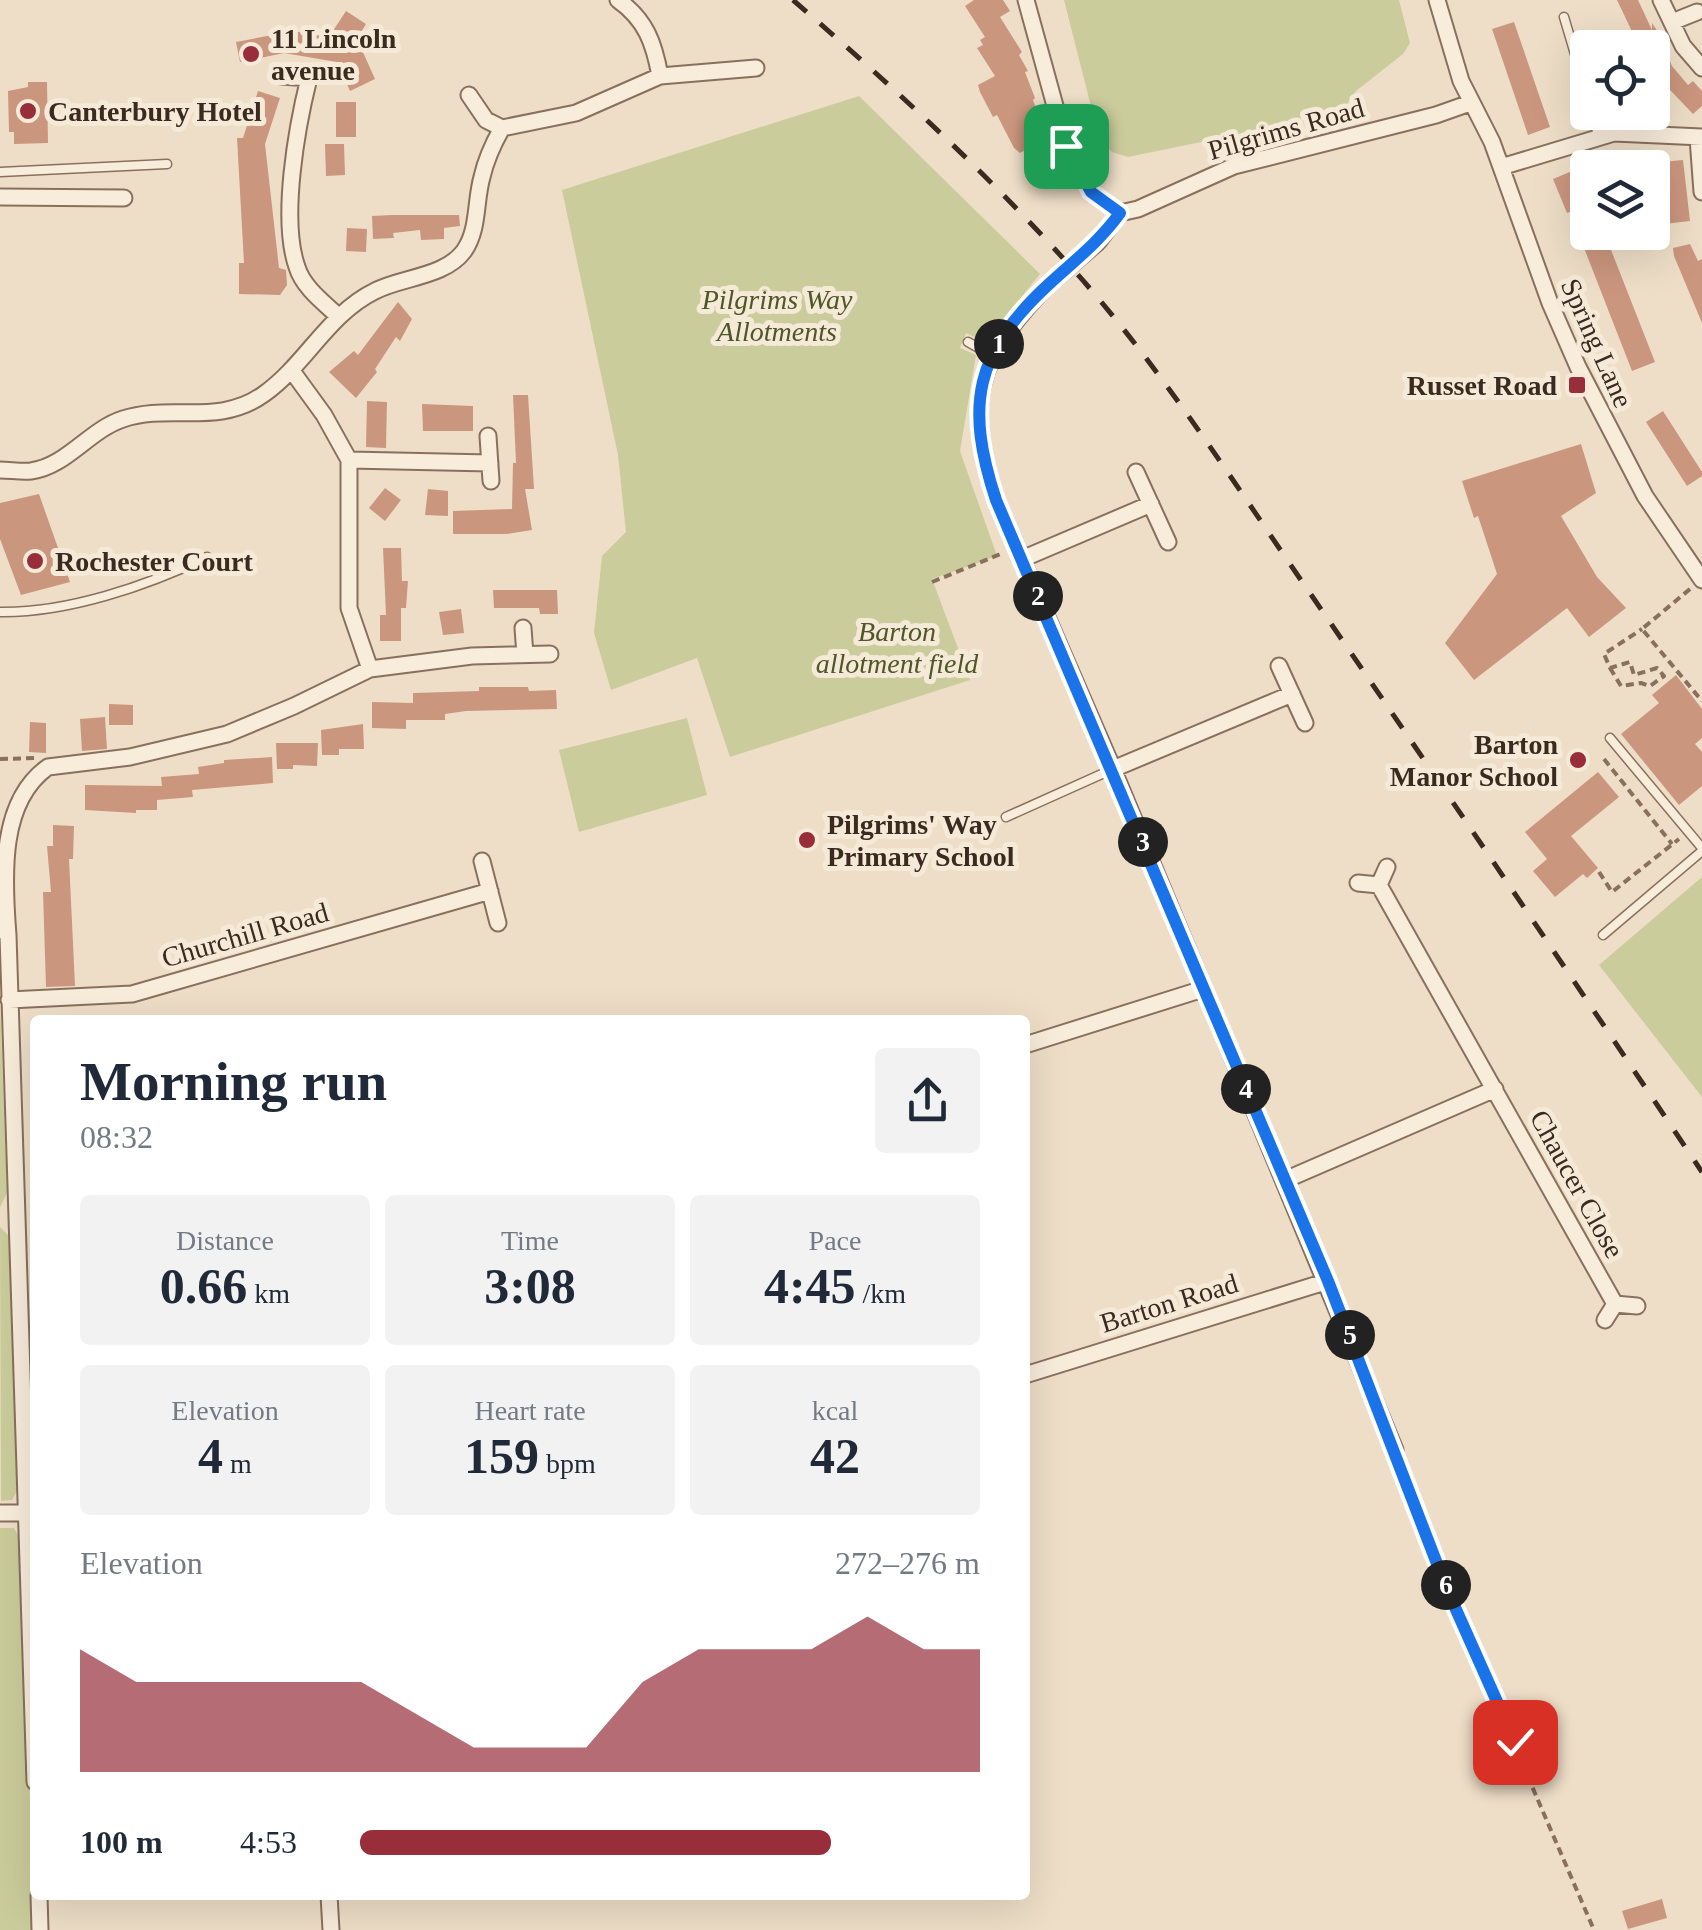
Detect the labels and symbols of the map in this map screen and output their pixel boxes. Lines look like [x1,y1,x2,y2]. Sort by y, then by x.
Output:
place label: 11 Lincoln avenue [271,23,397,86]
marker: 11 Lincoln avenue [240,43,262,65]
street label: Pilgrims Road [1204,92,1368,166]
place label: Canterbury Hotel [48,96,262,127]
marker: Canterbury Hotel [17,100,39,122]
pin [1024,104,1109,189]
street label: Spring Lane [1555,274,1639,412]
park label: Pilgrims Way Allotments [701,284,853,347]
pin: 1 [974,319,1024,369]
place label: Russet Road [1407,370,1557,401]
marker: Russet Road [1566,374,1588,396]
place label: Rochester Court [55,546,253,577]
marker: Rochester Court [24,550,46,572]
pin: 2 [1013,571,1063,621]
park label: Barton allotment field [816,616,979,679]
place label: Barton Manor School [1390,729,1558,792]
marker: Barton Manor School [1567,749,1589,771]
place label: Pilgrims' Way Primary School [827,809,1015,872]
pin: 3 [1118,817,1168,867]
marker: Pilgrims' Way Primary School [796,829,818,851]
street label: Churchill Road [158,896,332,974]
pin: 4 [1221,1064,1271,1114]
street label: Chaucer Close [1524,1105,1630,1263]
street label: Barton Road [1096,1267,1242,1339]
pin: 5 [1325,1310,1375,1360]
pin: 6 [1421,1560,1471,1610]
pin [1473,1700,1558,1785]

